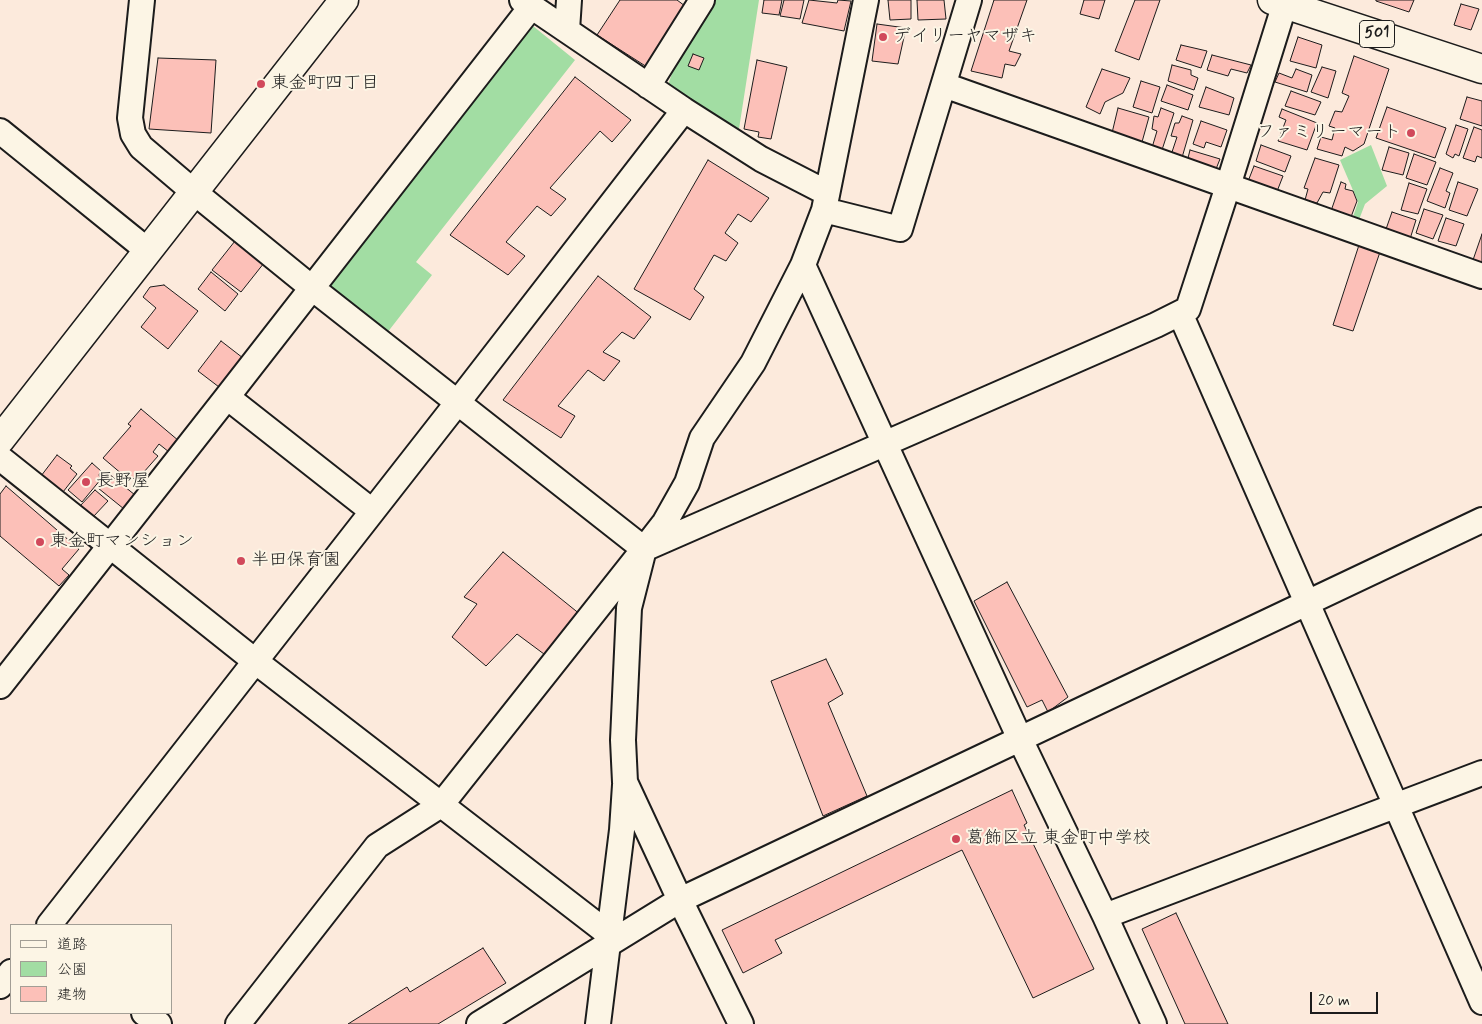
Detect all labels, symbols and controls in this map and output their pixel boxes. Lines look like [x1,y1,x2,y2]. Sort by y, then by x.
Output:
road number: 501 [1360,20,1394,48]
place label: デイリーヤマザキ [893,26,1037,48]
marker: デイリーヤマザキ [877,31,889,43]
place label: 東金町四丁目 [271,73,379,95]
marker: 東金町四丁目 [255,78,267,90]
place label: ファミリーマート [1257,122,1401,144]
marker: ファミリーマート [1405,127,1417,139]
place label: 長野屋 [96,471,150,493]
marker: 長野屋 [80,476,92,488]
place label: 東金町マンション [50,531,194,553]
marker: 東金町マンション [34,536,46,548]
place label: 半田保育園 [251,550,341,572]
marker: 半田保育園 [235,555,247,567]
place label: 葛飾区立 東金町中学校 [966,828,1151,850]
marker: 葛飾区立 東金町中学校 [950,833,962,845]
legend [10,924,172,1014]
text: 道路 [57,935,87,955]
text: 公園 [57,960,87,980]
scale bar [1312,982,1380,1014]
text: 建物 [57,985,87,1005]
text: 20 m [1318,991,1350,1011]

